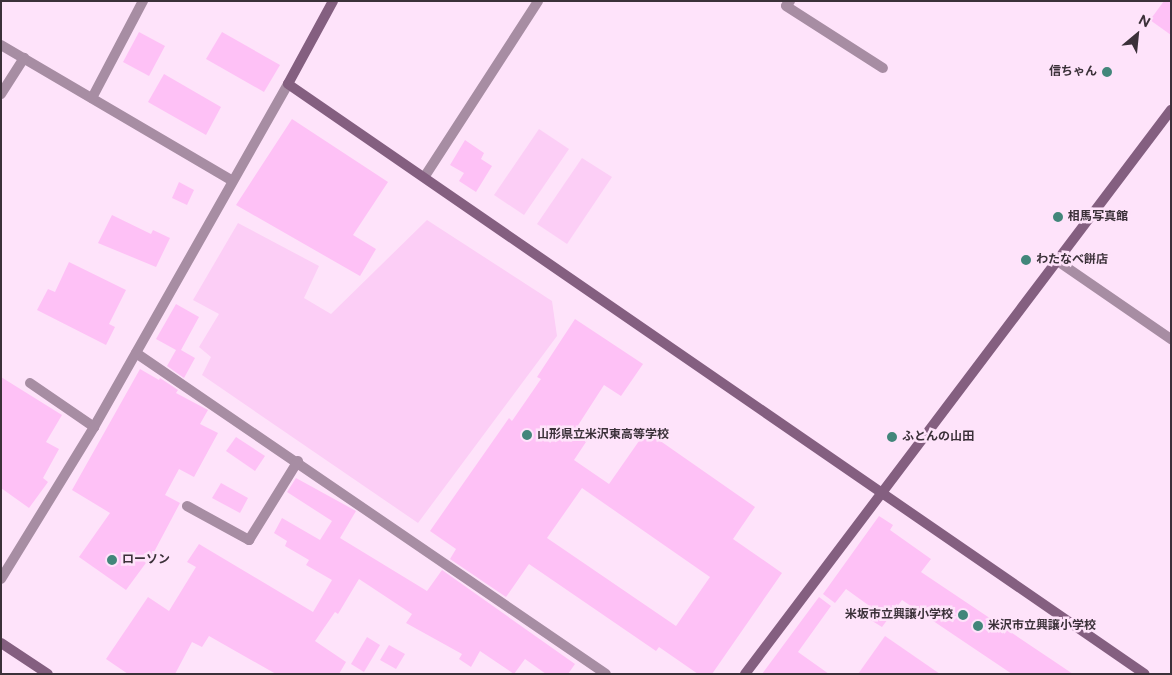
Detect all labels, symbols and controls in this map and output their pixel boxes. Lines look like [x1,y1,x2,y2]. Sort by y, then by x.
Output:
north arrow [1112,10,1162,60]
text: N [1135,11,1153,31]
place label: 信ちゃん [1049,65,1097,79]
marker: 信ちゃん [1101,66,1113,78]
place label: 相馬写真館 [1068,210,1128,224]
marker: 相馬写真館 [1052,211,1064,223]
place label: わたなべ餅店 [1036,253,1108,267]
marker: わたなべ餅店 [1020,254,1032,266]
place label: 山形県立米沢東高等学校 [537,428,669,442]
marker: 山形県立米沢東高等学校 [521,429,533,441]
place label: ふとんの山田 [902,430,974,444]
marker: ふとんの山田 [886,431,898,443]
place label: ローソン [122,553,170,567]
marker: ローソン [106,554,118,566]
place label: 米坂市立興譲小学校 [845,608,953,622]
marker: 米坂市立興譲小学校 [957,609,969,621]
place label: 米沢市立興譲小学校 [988,619,1096,633]
marker: 米沢市立興譲小学校 [972,620,984,632]

